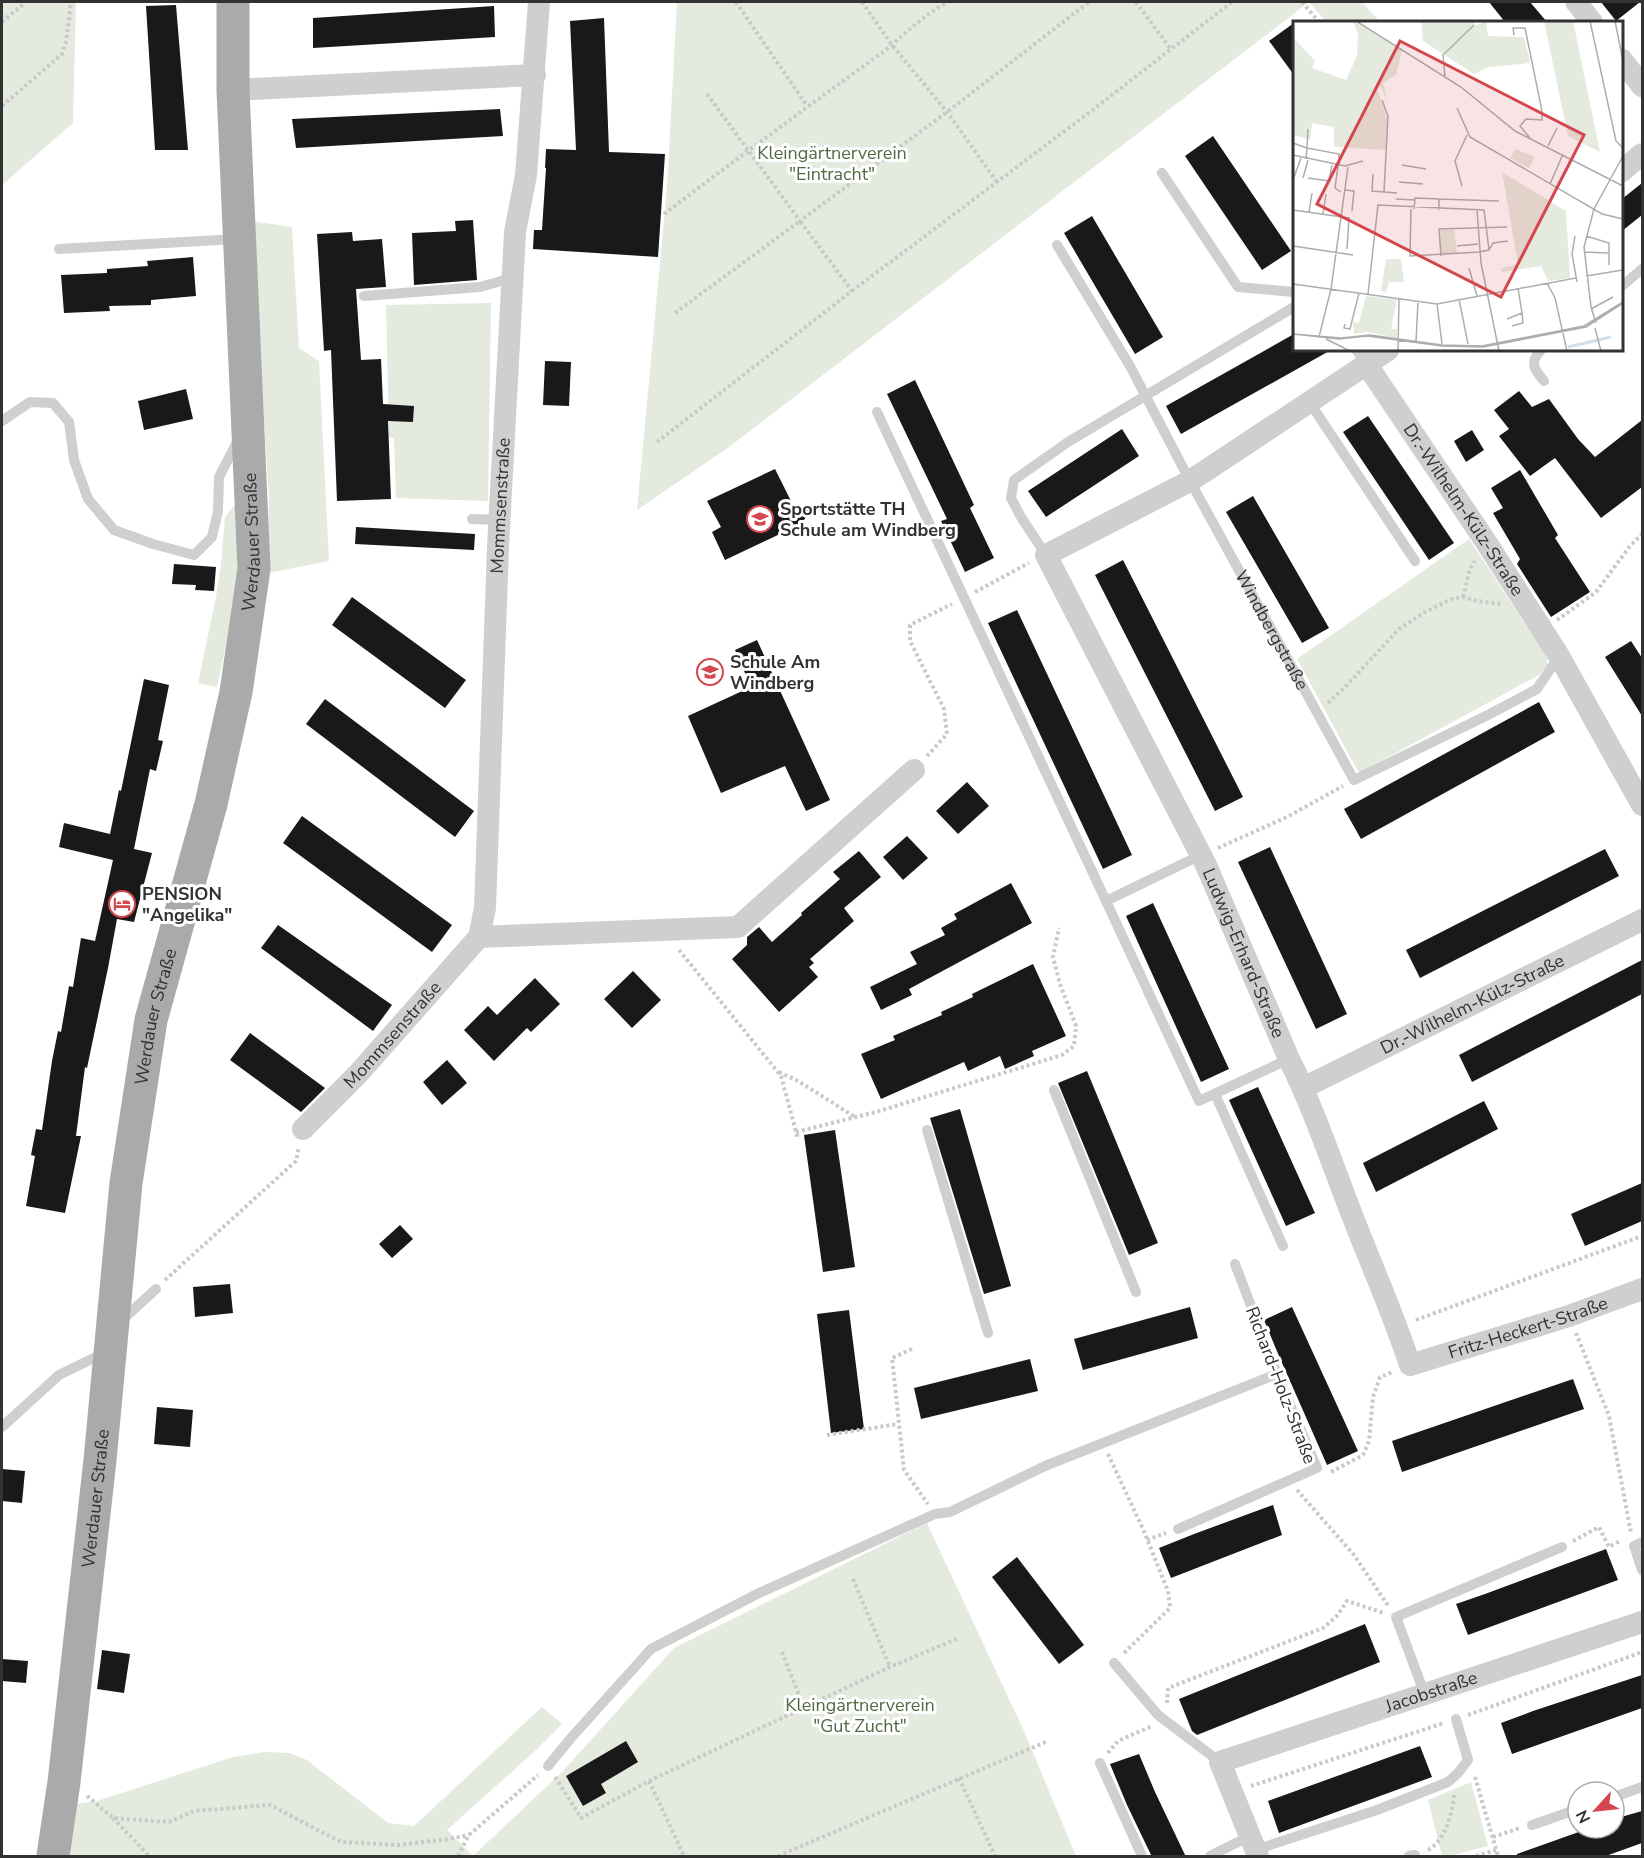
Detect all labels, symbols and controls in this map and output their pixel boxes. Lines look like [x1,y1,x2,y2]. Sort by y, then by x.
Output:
inset map [1293,21,1623,351]
park label: Kleingärtnerverein "Eintracht" [757,141,907,186]
street label: Dr.-Wilhelm-Külz-Straße [1398,419,1530,601]
street label: Mommsenstraße [485,437,516,574]
street label: Werdauer Straße [236,472,266,613]
place label: Sportstätte TH Schule am Windberg [780,497,956,542]
school or university icon: Sportstätte TH Schule am Windberg [745,504,775,534]
street label: Windbergstraße [1229,566,1314,694]
place label: Schule Am Windberg [730,650,820,695]
school or university icon: Schule Am Windberg [695,657,725,687]
street label: Ludwig-Erhard-Straße [1197,864,1291,1042]
place label: PENSION "Angelika" [142,882,232,927]
hotel icon: PENSION "Angelika" [107,889,137,919]
street label: Werdauer Straße [129,946,182,1087]
street label: Dr.-Wilhelm-Külz-Straße [1376,948,1568,1060]
street label: Mommsenstraße [338,976,447,1094]
street label: Fritz-Heckert-Straße [1445,1291,1611,1365]
street label: Richard-Holz-Straße [1240,1303,1322,1467]
street label: Werdauer Straße [76,1428,115,1569]
street label: Jacobstraße [1381,1665,1480,1719]
park label: Kleingärtnerverein "Gut Zucht" [785,1693,935,1738]
north arrow [1566,1780,1626,1840]
text: N [1571,1806,1596,1827]

